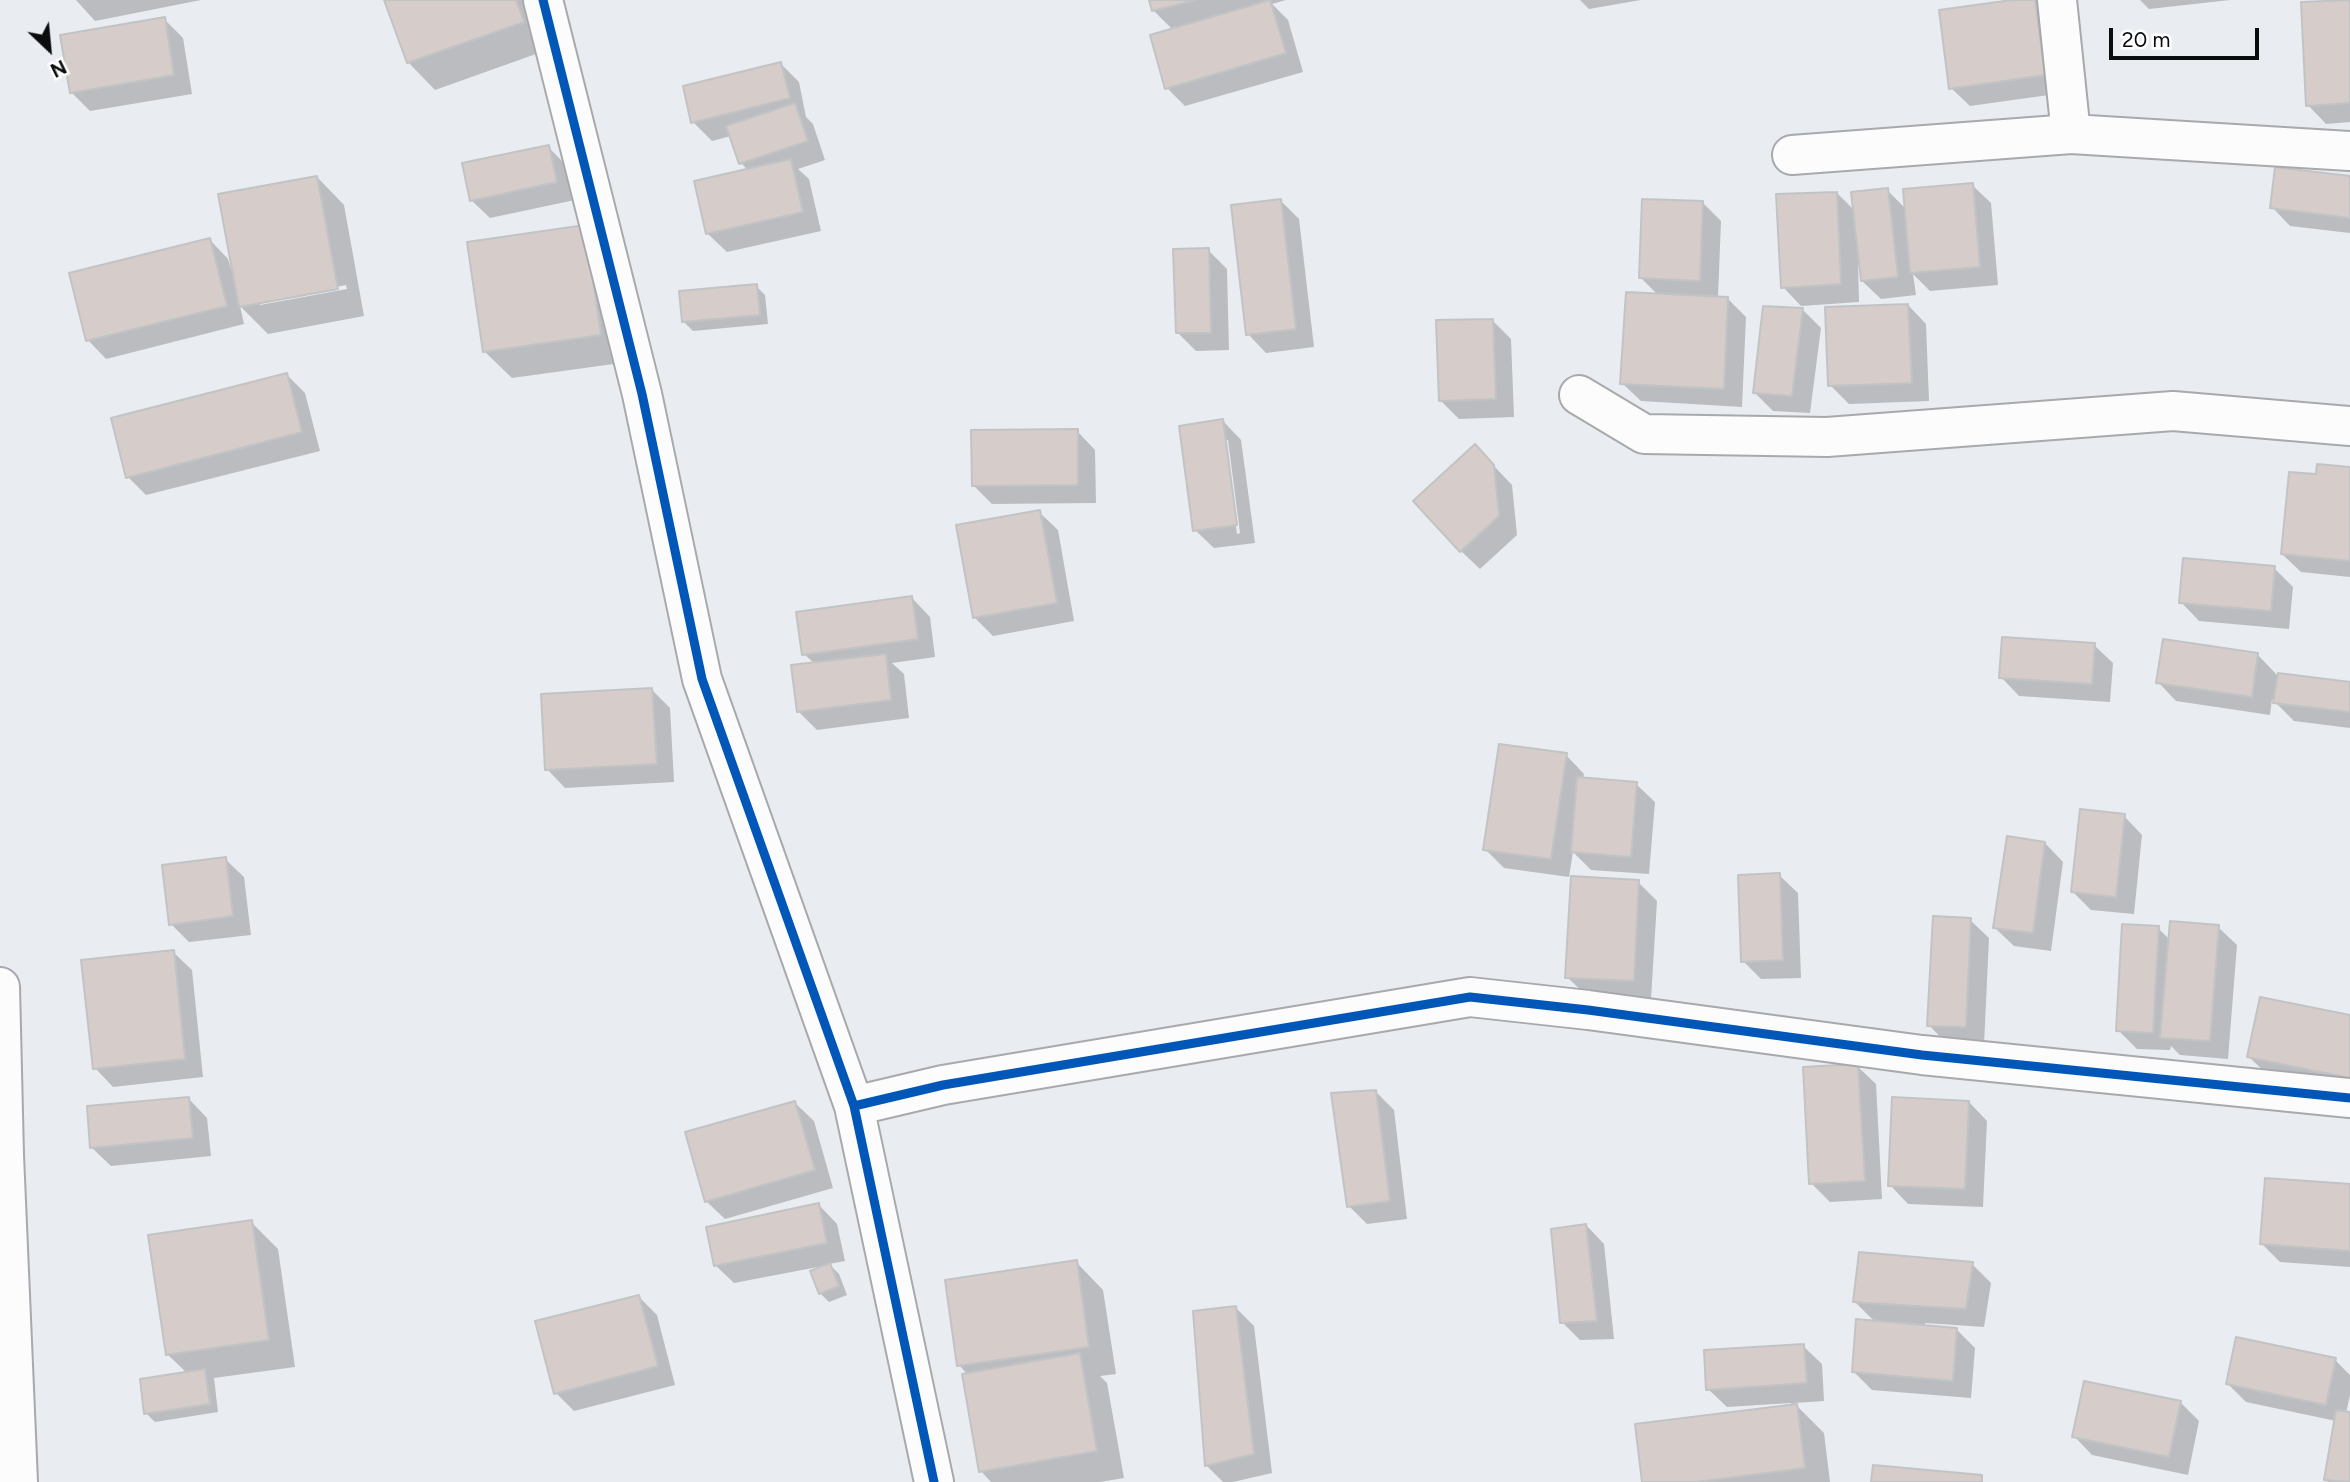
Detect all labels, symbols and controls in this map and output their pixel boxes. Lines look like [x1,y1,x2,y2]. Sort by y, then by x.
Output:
north arrow [14,14,84,84]
scale bar [2112,14,2262,58]
text: 20 m [2122,27,2170,52]
text: N [47,55,70,82]

